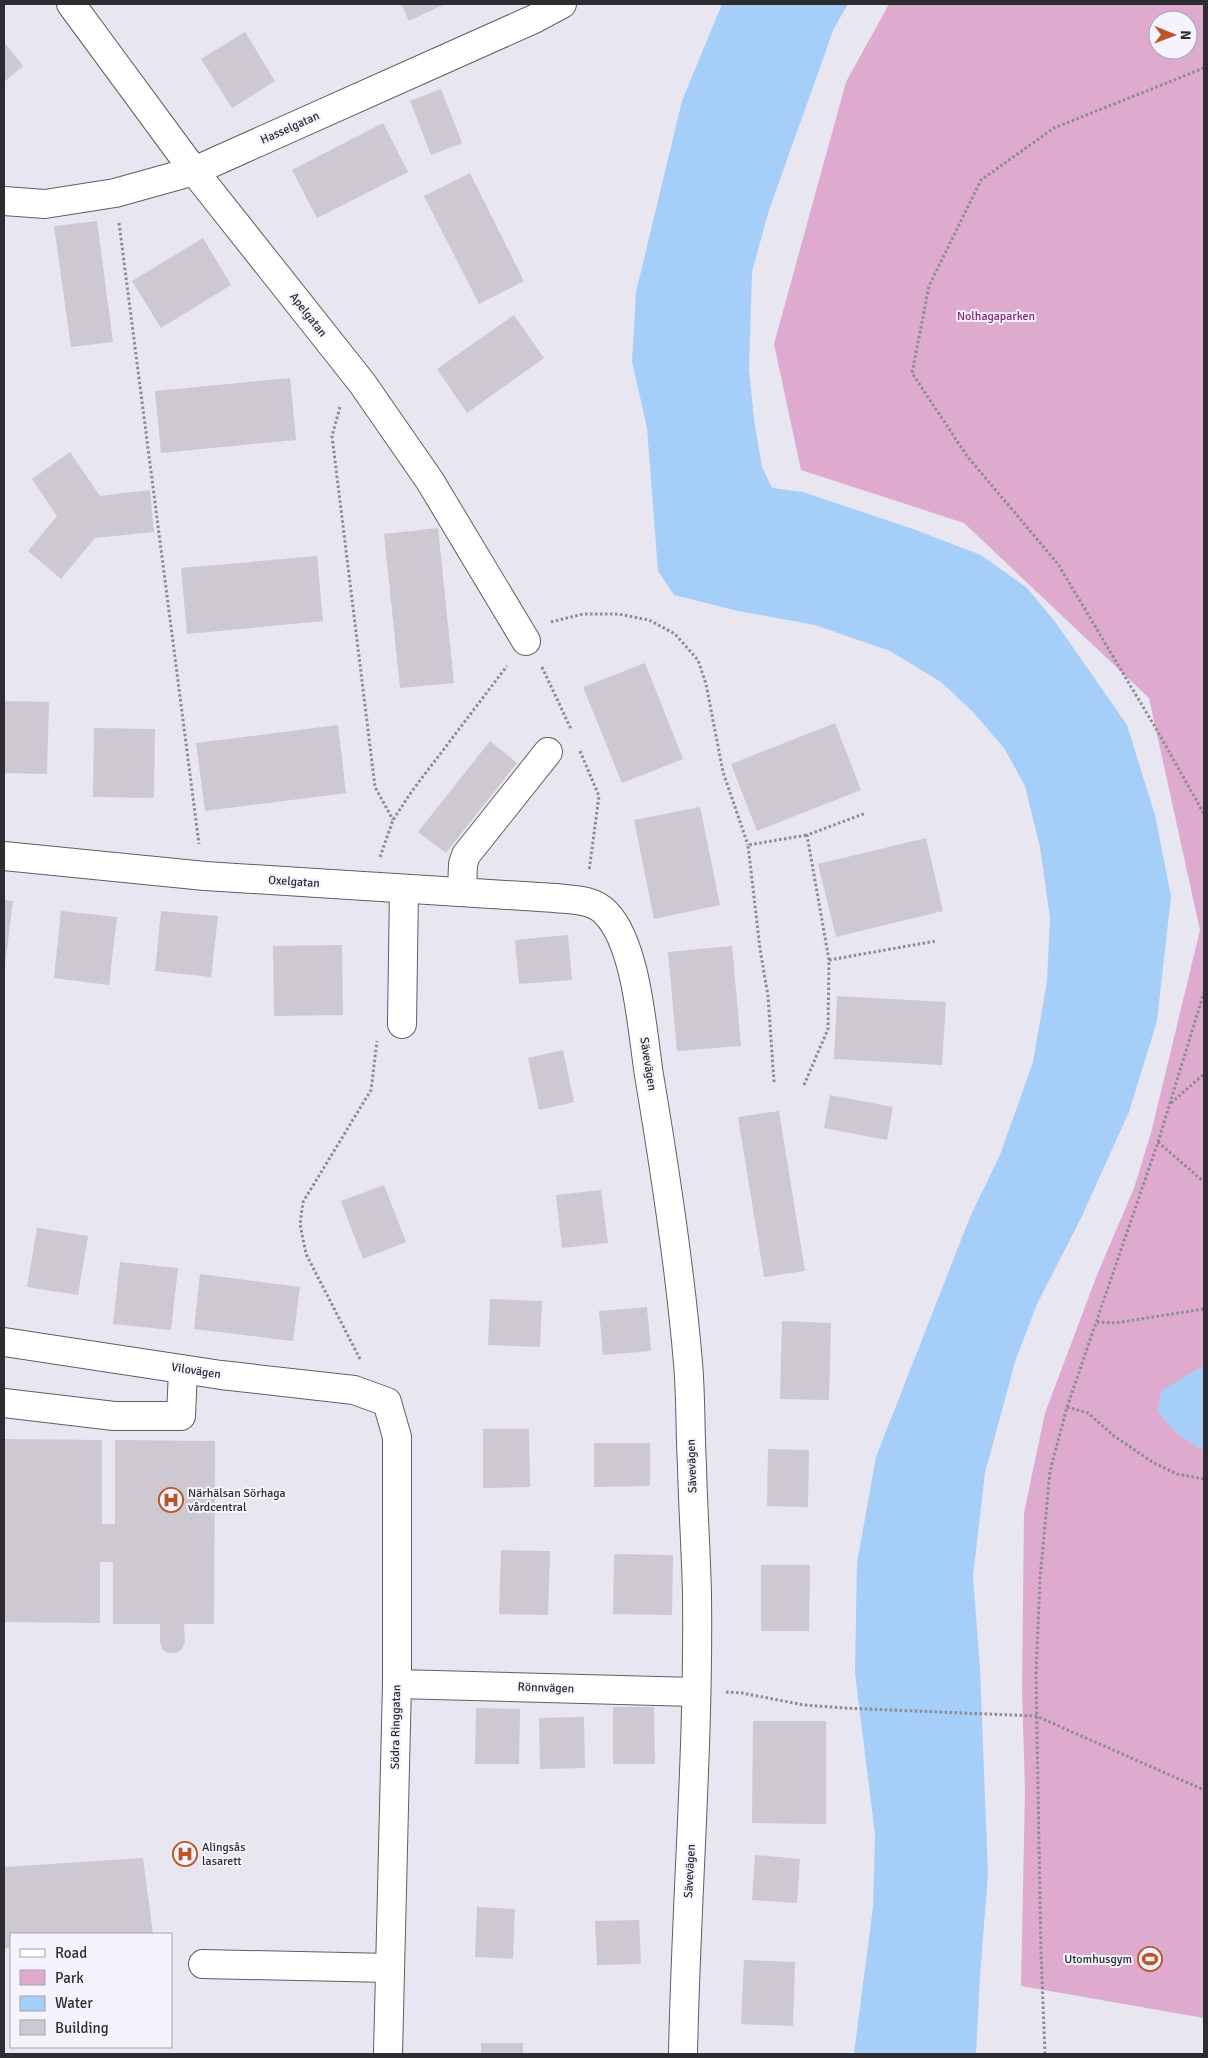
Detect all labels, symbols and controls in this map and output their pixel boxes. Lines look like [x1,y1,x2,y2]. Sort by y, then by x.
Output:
north arrow [1148,10,1198,60]
text: N [1177,30,1194,40]
street label: Hasselgatan [258,108,322,148]
street label: Apelgatan [286,290,330,340]
park label: Nolhagaparken [957,309,1035,324]
street label: Oxelgatan [268,873,320,891]
street label: Sävevägen [636,1036,660,1092]
street label: Vilovägen [170,1360,222,1382]
street label: Sävevägen [684,1439,700,1493]
place label: Närhälsan Sörhaga vårdcentral [188,1486,286,1515]
hospital icon: Närhälsan Sörhaga vårdcentral [158,1487,184,1513]
street label: Rönnvägen [517,1680,575,1696]
street label: Södra Ringgatan [388,1684,404,1770]
place label: Alingsås lasarett [202,1840,245,1869]
hospital icon: Alingsås lasarett [172,1841,198,1867]
street label: Sävevägen [681,1844,699,1898]
legend [10,1933,172,2048]
text: Road [55,1944,87,1962]
sports icon: Utomhusgym [1137,1946,1163,1972]
place label: Utomhusgym [1064,1952,1132,1967]
text: Park [55,1969,84,1987]
text: Water [55,1994,93,2012]
text: Building [55,2019,109,2037]

